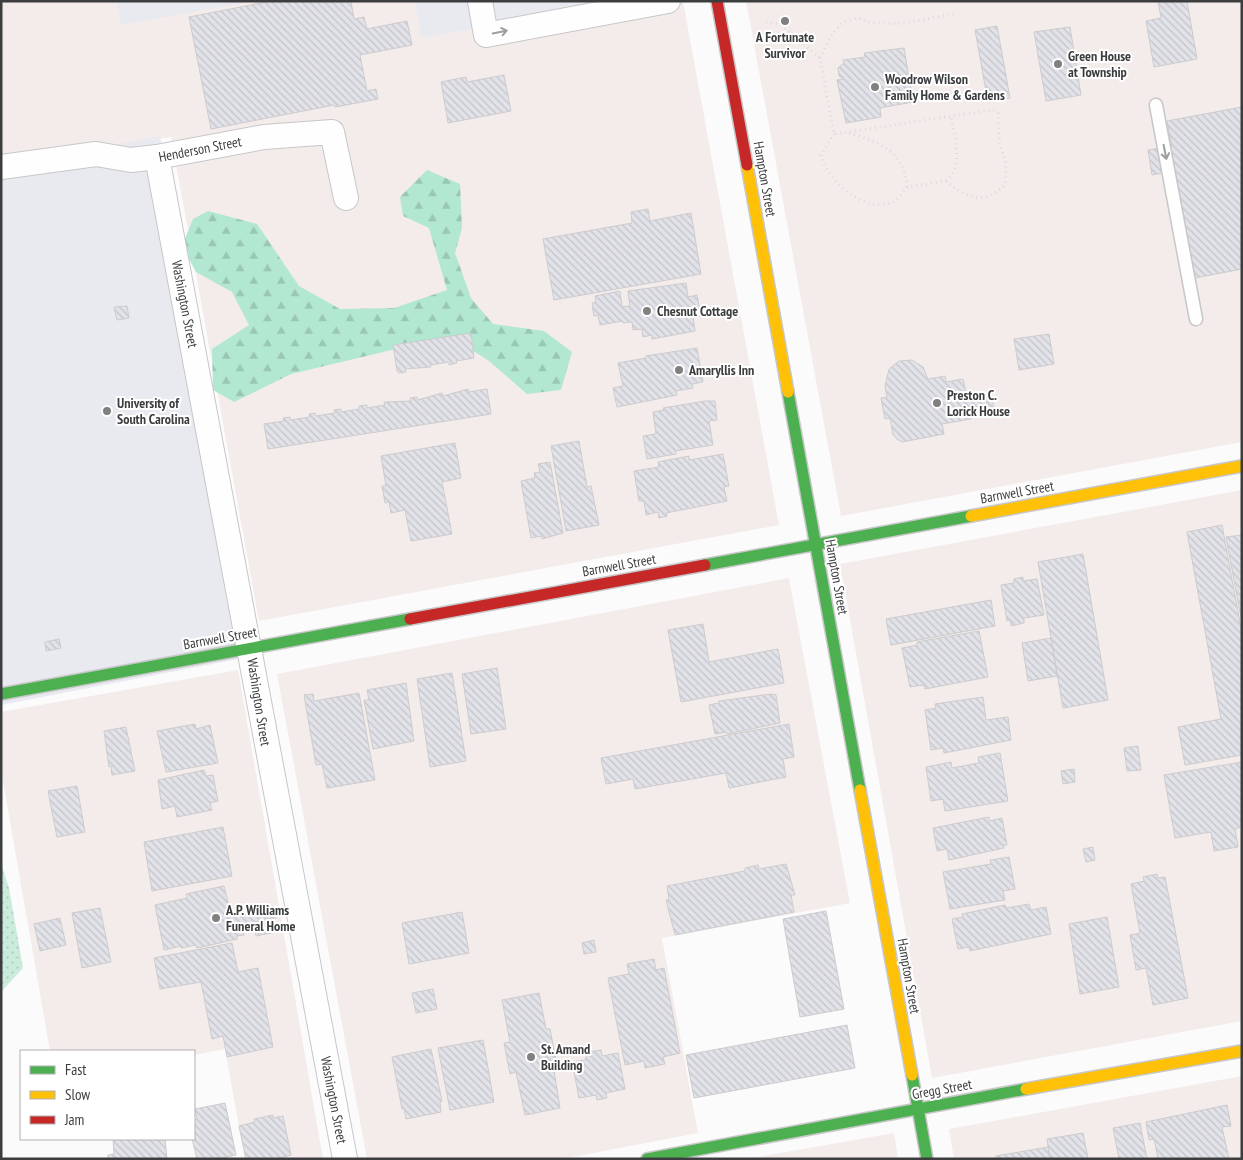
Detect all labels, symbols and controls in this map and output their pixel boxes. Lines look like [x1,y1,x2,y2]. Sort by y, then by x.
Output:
marker: A Fortunate Survivor [779,15,791,27]
one-way arrow [492,27,508,36]
place label: A Fortunate Survivor [755,28,814,62]
place label: Green House at Township [1068,47,1131,81]
marker: Green House at Township [1052,58,1064,70]
place label: Woodrow Wilson Family Home & Gardens [884,70,1005,104]
marker: Woodrow Wilson Family Home & Gardens [869,81,881,93]
street label: Henderson Street [157,132,243,166]
street label: Hampton Street [750,140,781,218]
one-way arrow [1160,144,1170,160]
street label: Washington Street [168,259,202,349]
place label: Chesnut Cottage [657,302,738,320]
marker: Chesnut Cottage [641,305,653,317]
place label: Amaryllis Inn [688,361,754,379]
marker: Amaryllis Inn [673,364,685,376]
place label: Preston C. Lorick House [947,386,1010,420]
place label: University of South Carolina [117,394,190,428]
marker: Preston C. Lorick House [931,397,943,409]
marker: University of South Carolina [101,405,113,417]
street label: Barnwell Street [979,477,1055,507]
street label: Hampton Street [822,538,853,616]
street label: Barnwell Street [581,550,657,580]
street label: Barnwell Street [182,623,258,653]
street label: Washington Street [243,657,275,747]
place label: A.P. Williams Funeral Home [225,901,296,935]
marker: A.P. Williams Funeral Home [210,912,222,924]
street label: Hampton Street [894,937,925,1015]
place label: St. Amand Building [541,1040,590,1074]
legend [20,1050,195,1140]
marker: St. Amand Building [525,1051,537,1063]
street label: Washington Street [317,1055,351,1145]
text: Fast [65,1060,86,1079]
street label: Gregg Street [911,1075,973,1103]
text: Slow [65,1085,90,1104]
text: Jam [64,1110,84,1129]

